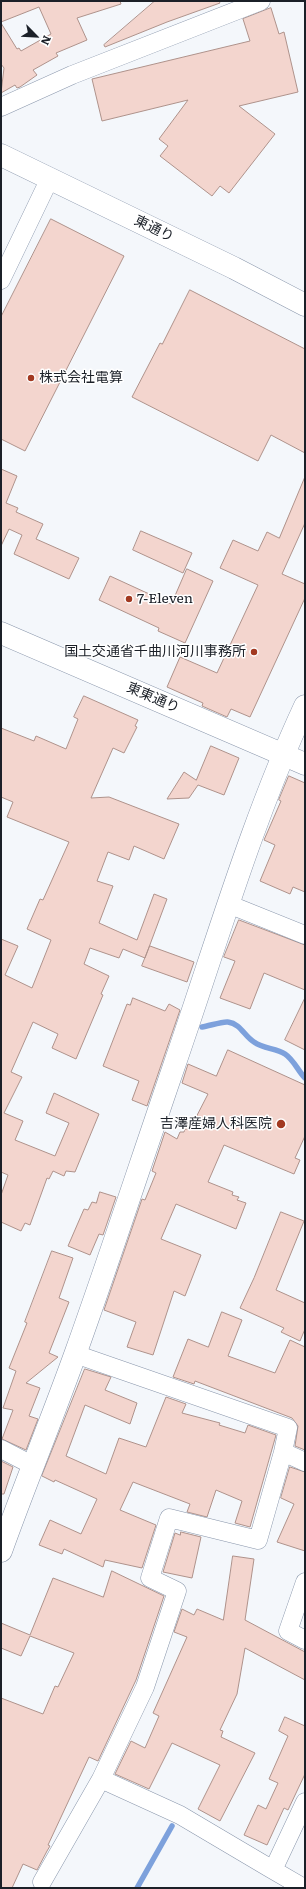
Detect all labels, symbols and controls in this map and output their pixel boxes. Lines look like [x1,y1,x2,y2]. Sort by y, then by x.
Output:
north arrow [16,16,56,56]
text: N [38,33,56,48]
street label: 東通り [131,212,177,246]
place label: 株式会社電算 [39,370,123,386]
marker: 株式会社電算 [26,373,36,383]
place label: 7-Eleven [137,591,193,607]
marker: 7-Eleven [124,594,134,604]
place label: 国土交通省千曲川河川事務所 [64,644,246,660]
marker: 国土交通省千曲川河川事務所 [249,647,259,657]
street label: 東東通り [124,679,182,717]
place label: 吉澤産婦人科医院 [160,1116,272,1132]
marker: 吉澤産婦人科医院 [275,1118,287,1130]

